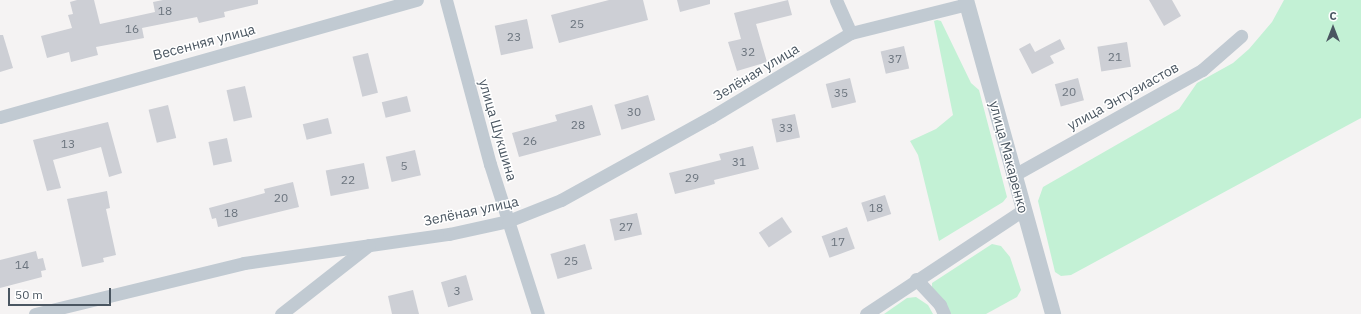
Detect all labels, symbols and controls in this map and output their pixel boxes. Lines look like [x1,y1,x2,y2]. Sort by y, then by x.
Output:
house number: 18 [158,4,172,18]
north arrow [1313,8,1353,48]
text: С [1329,9,1337,23]
house number: 25 [570,17,584,31]
street label: Весенняя улица [151,20,257,64]
house number: 16 [125,22,139,36]
house number: 23 [507,30,521,44]
street label: Зелёная улица [710,40,802,104]
house number: 32 [741,45,755,59]
house number: 21 [1108,50,1122,64]
house number: 37 [888,52,902,66]
street label: улица Энтузиастов [1064,58,1182,134]
street label: улица Шукшина [475,77,521,183]
house number: 20 [1062,85,1076,99]
house number: 35 [834,86,848,100]
street label: улица Макаренко [986,99,1032,215]
house number: 30 [627,105,641,119]
house number: 28 [571,118,585,132]
house number: 33 [779,121,793,135]
house number: 26 [523,134,537,148]
house number: 13 [61,137,75,151]
house number: 31 [732,155,746,169]
house number: 5 [400,159,408,173]
house number: 29 [685,171,699,185]
house number: 22 [341,173,355,187]
house number: 20 [274,191,288,205]
street label: Зелёная улица [422,193,520,229]
house number: 18 [869,201,883,215]
house number: 18 [224,206,238,220]
house number: 27 [619,220,633,234]
house number: 17 [831,235,845,249]
house number: 25 [564,254,578,268]
house number: 14 [15,258,29,272]
scale bar [10,280,113,306]
house number: 3 [453,284,461,298]
text: 50 m [15,287,43,302]

